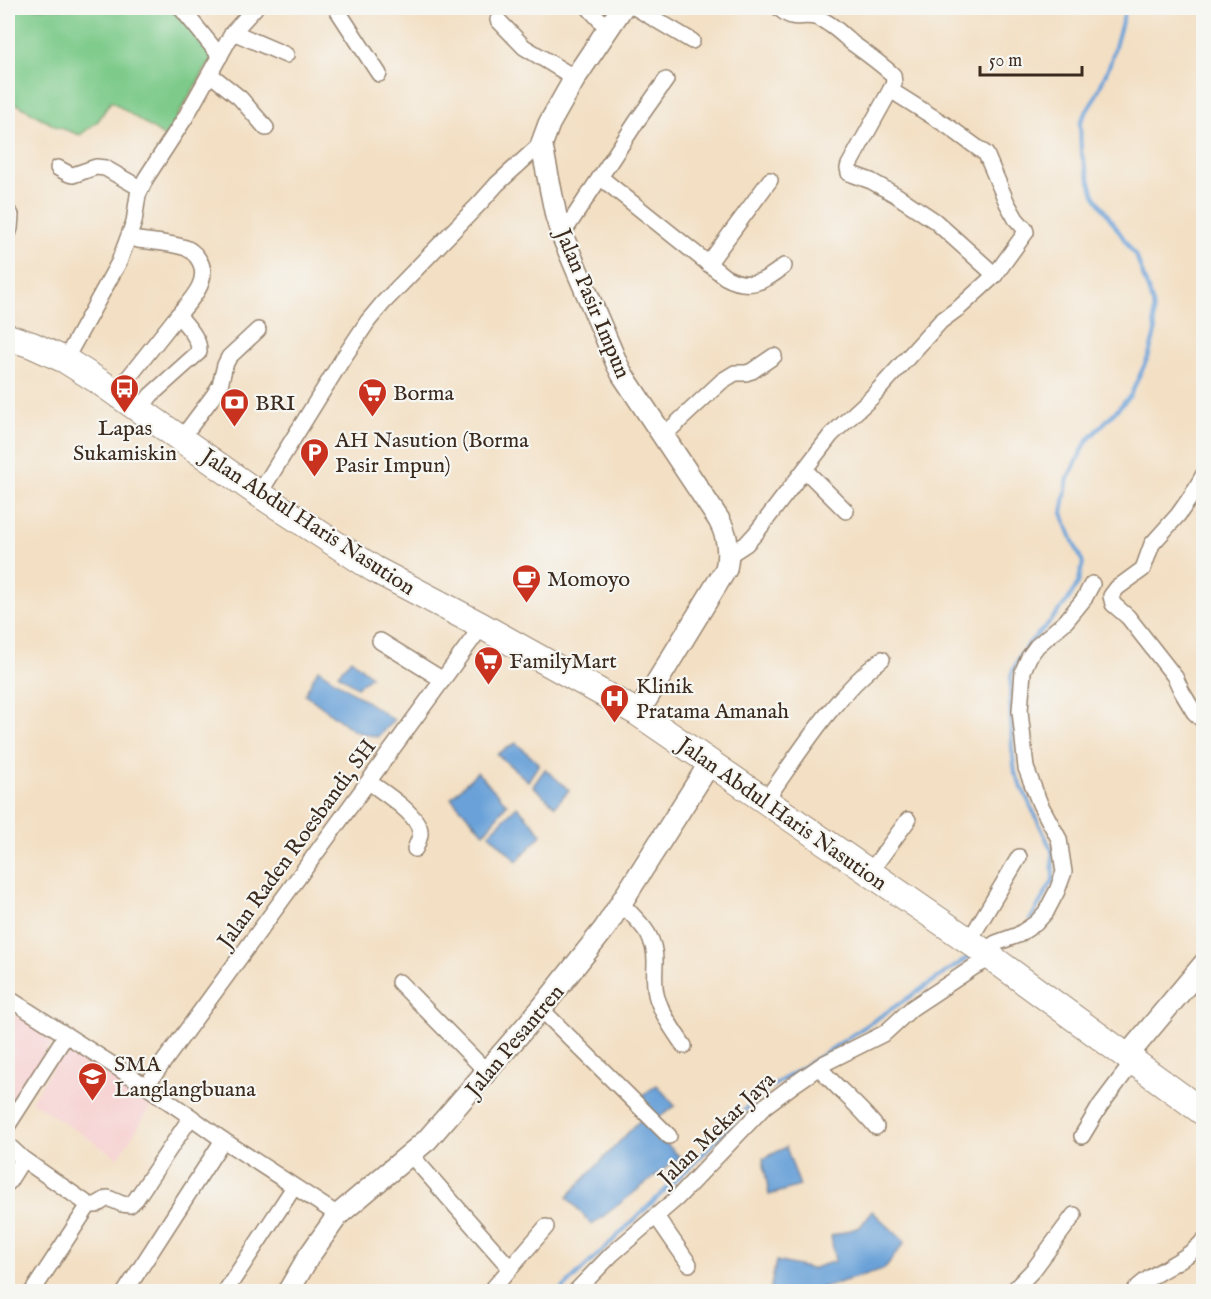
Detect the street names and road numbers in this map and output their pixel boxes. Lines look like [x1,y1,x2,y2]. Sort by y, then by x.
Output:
street label: Jalan Pasir Impun [547,222,636,383]
street label: Jalan Abdul Haris Nasution [193,441,420,602]
street label: Jalan Abdul Haris Nasution [669,730,892,898]
street label: Jalan Raden Roesbandi, SH [210,734,383,957]
street label: Jalan Pesantren [458,979,571,1106]
street label: Jalan Mekar Jaya [651,1066,782,1195]

